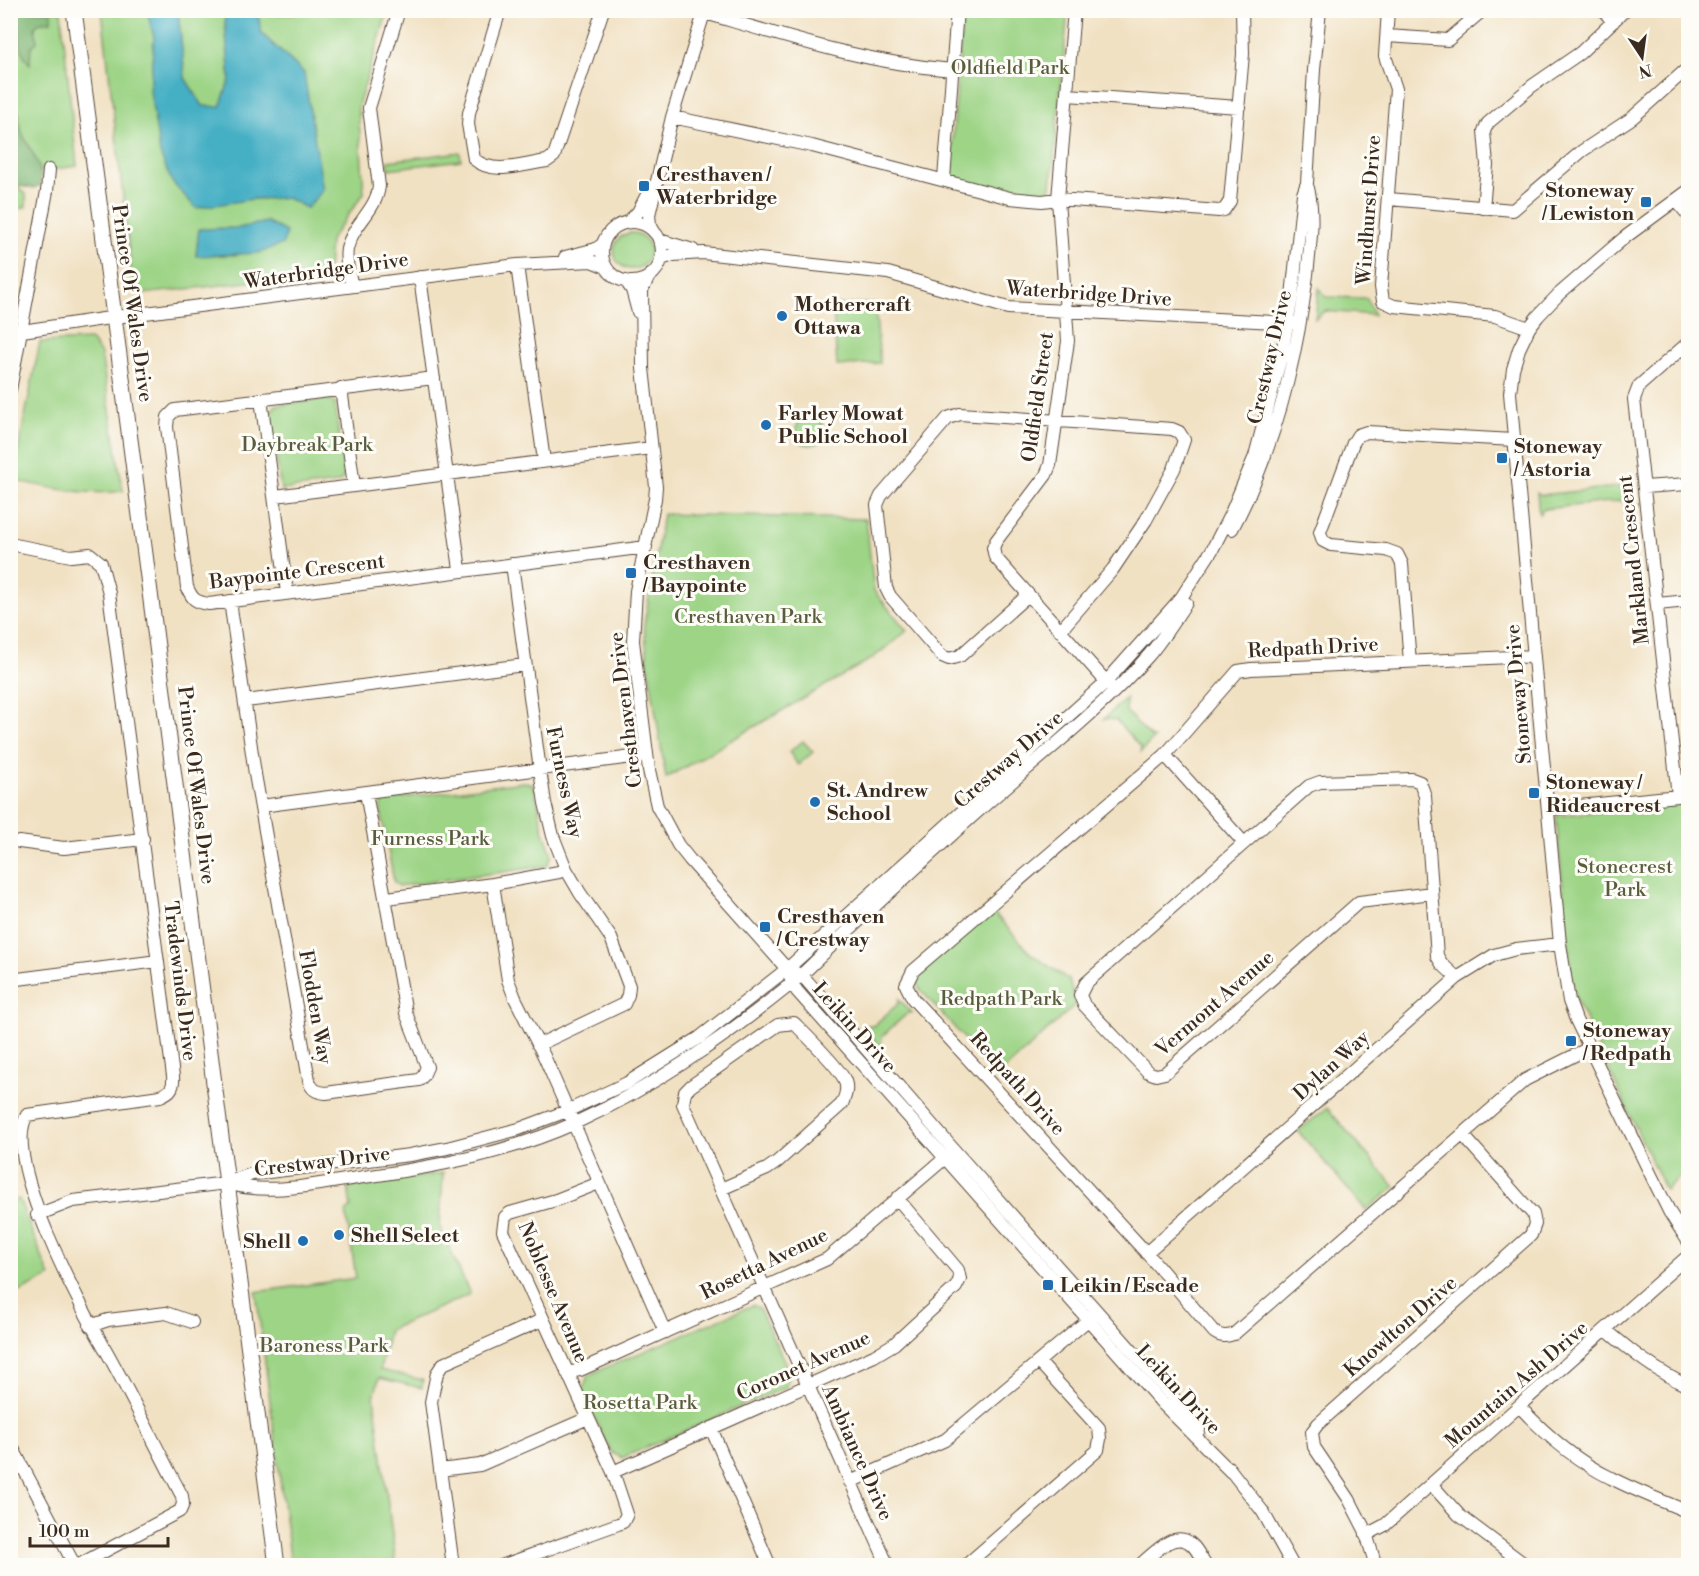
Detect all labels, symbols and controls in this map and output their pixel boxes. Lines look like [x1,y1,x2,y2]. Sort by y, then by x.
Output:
north arrow [1612,27,1672,87]
park label: Oldfield Park [951,56,1071,81]
text: N [1636,59,1654,82]
street label: Windhurst Drive [1352,134,1387,287]
place label: Cresthaven / Waterbridge [655,163,777,211]
marker: Cresthaven / Waterbridge [637,179,651,193]
place label: Stoneway / Lewiston [1541,179,1635,227]
marker: Stoneway / Lewiston [1639,195,1653,209]
street label: Prince Of Wales Drive [105,203,158,404]
street label: Waterbridge Drive [241,248,410,296]
street label: Waterbridge Drive [1004,276,1173,313]
street label: Crestway Drive [1243,288,1298,427]
place label: Mothercraft Ottawa [794,293,912,341]
marker: Mothercraft Ottawa [775,309,789,323]
street label: Oldfield Street [1017,331,1060,464]
place label: Farley Mowat Public School [778,402,908,450]
marker: Farley Mowat Public School [759,418,773,432]
park label: Daybreak Park [241,433,374,458]
place label: Stoneway / Astoria [1513,435,1603,483]
marker: Stoneway / Astoria [1495,451,1509,465]
street label: Markland Crescent [1613,474,1656,646]
street label: Baypointe Crescent [207,549,386,596]
place label: Cresthaven / Baypointe [642,551,751,599]
marker: Cresthaven / Baypointe [624,566,638,580]
park label: Cresthaven Park [674,605,823,630]
street label: Stoneway Drive [1501,623,1538,765]
street label: Cresthaven Drive [605,630,648,789]
street label: Redpath Drive [1247,633,1379,664]
street label: Prince Of Wales Drive [171,685,220,886]
street label: Crestway Drive [949,706,1069,814]
street label: Furness Way [540,724,588,841]
place label: Stoneway / Rideaucrest [1546,771,1662,819]
place label: St. Andrew School [827,779,929,827]
marker: Stoneway / Rideaucrest [1527,786,1541,800]
marker: St. Andrew School [808,795,822,809]
park label: Furness Park [371,827,491,852]
park label: Stonecrest Park [1577,855,1673,903]
street label: Tradewinds Drive [157,900,202,1062]
place label: Cresthaven / Crestway [776,905,885,953]
marker: Cresthaven / Crestway [758,920,772,934]
street label: Vermont Avenue [1150,946,1280,1063]
street label: Flodden Way [292,948,337,1067]
street label: Leikin Drive [806,977,901,1079]
park label: Redpath Park [940,987,1063,1012]
place label: Stoneway / Redpath [1582,1019,1672,1067]
street label: Dylan Way [1289,1025,1375,1107]
street label: Redpath Drive [964,1027,1070,1141]
marker: Stoneway / Redpath [1564,1034,1578,1048]
street label: Crestway Drive [253,1142,392,1183]
street label: Noblesse Avenue [512,1218,594,1367]
street label: Rosetta Avenue [697,1223,832,1306]
place label: Shell Select [351,1224,460,1249]
marker: Shell Select [332,1228,346,1242]
place label: Shell [243,1230,291,1255]
marker: Shell [296,1234,310,1248]
street label: Knowlton Drive [1339,1271,1463,1383]
place label: Leikin / Escade [1060,1274,1199,1299]
marker: Leikin / Escade [1041,1278,1055,1292]
street label: Mountain Ash Drive [1440,1316,1594,1454]
street label: Coronet Avenue [733,1326,874,1407]
park label: Baroness Park [258,1334,390,1359]
street label: Leikin Drive [1130,1340,1226,1440]
street label: Ambiance Drive [815,1380,898,1525]
park label: Rosetta Park [583,1391,699,1416]
scale bar [30,1510,168,1548]
text: 100 m [39,1520,90,1543]

